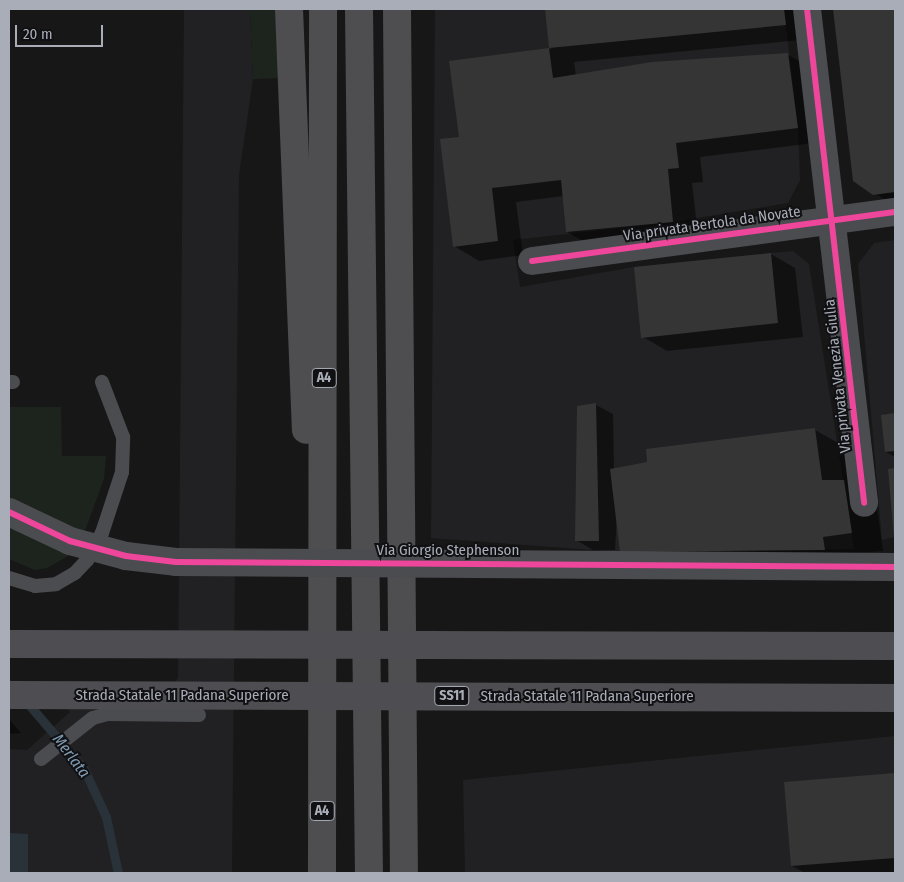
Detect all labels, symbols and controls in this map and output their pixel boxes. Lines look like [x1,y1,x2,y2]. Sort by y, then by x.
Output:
scale bar [18,15,105,47]
text: 20 m [23,25,53,43]
street label: Via privata Bertola da Novate [622,203,802,245]
street label: Via privata Venezia Giulia [821,298,855,454]
road number: A4 [312,366,336,389]
street label: Via Giorgio Stephenson [377,542,519,560]
road number: SS11 [433,684,471,708]
street label: Strada Statale 11 Padana Superiore [75,687,289,705]
street label: Strada Statale 11 Padana Superiore [480,688,694,706]
water label: Merlata [48,730,94,782]
road number: A4 [310,799,334,822]

